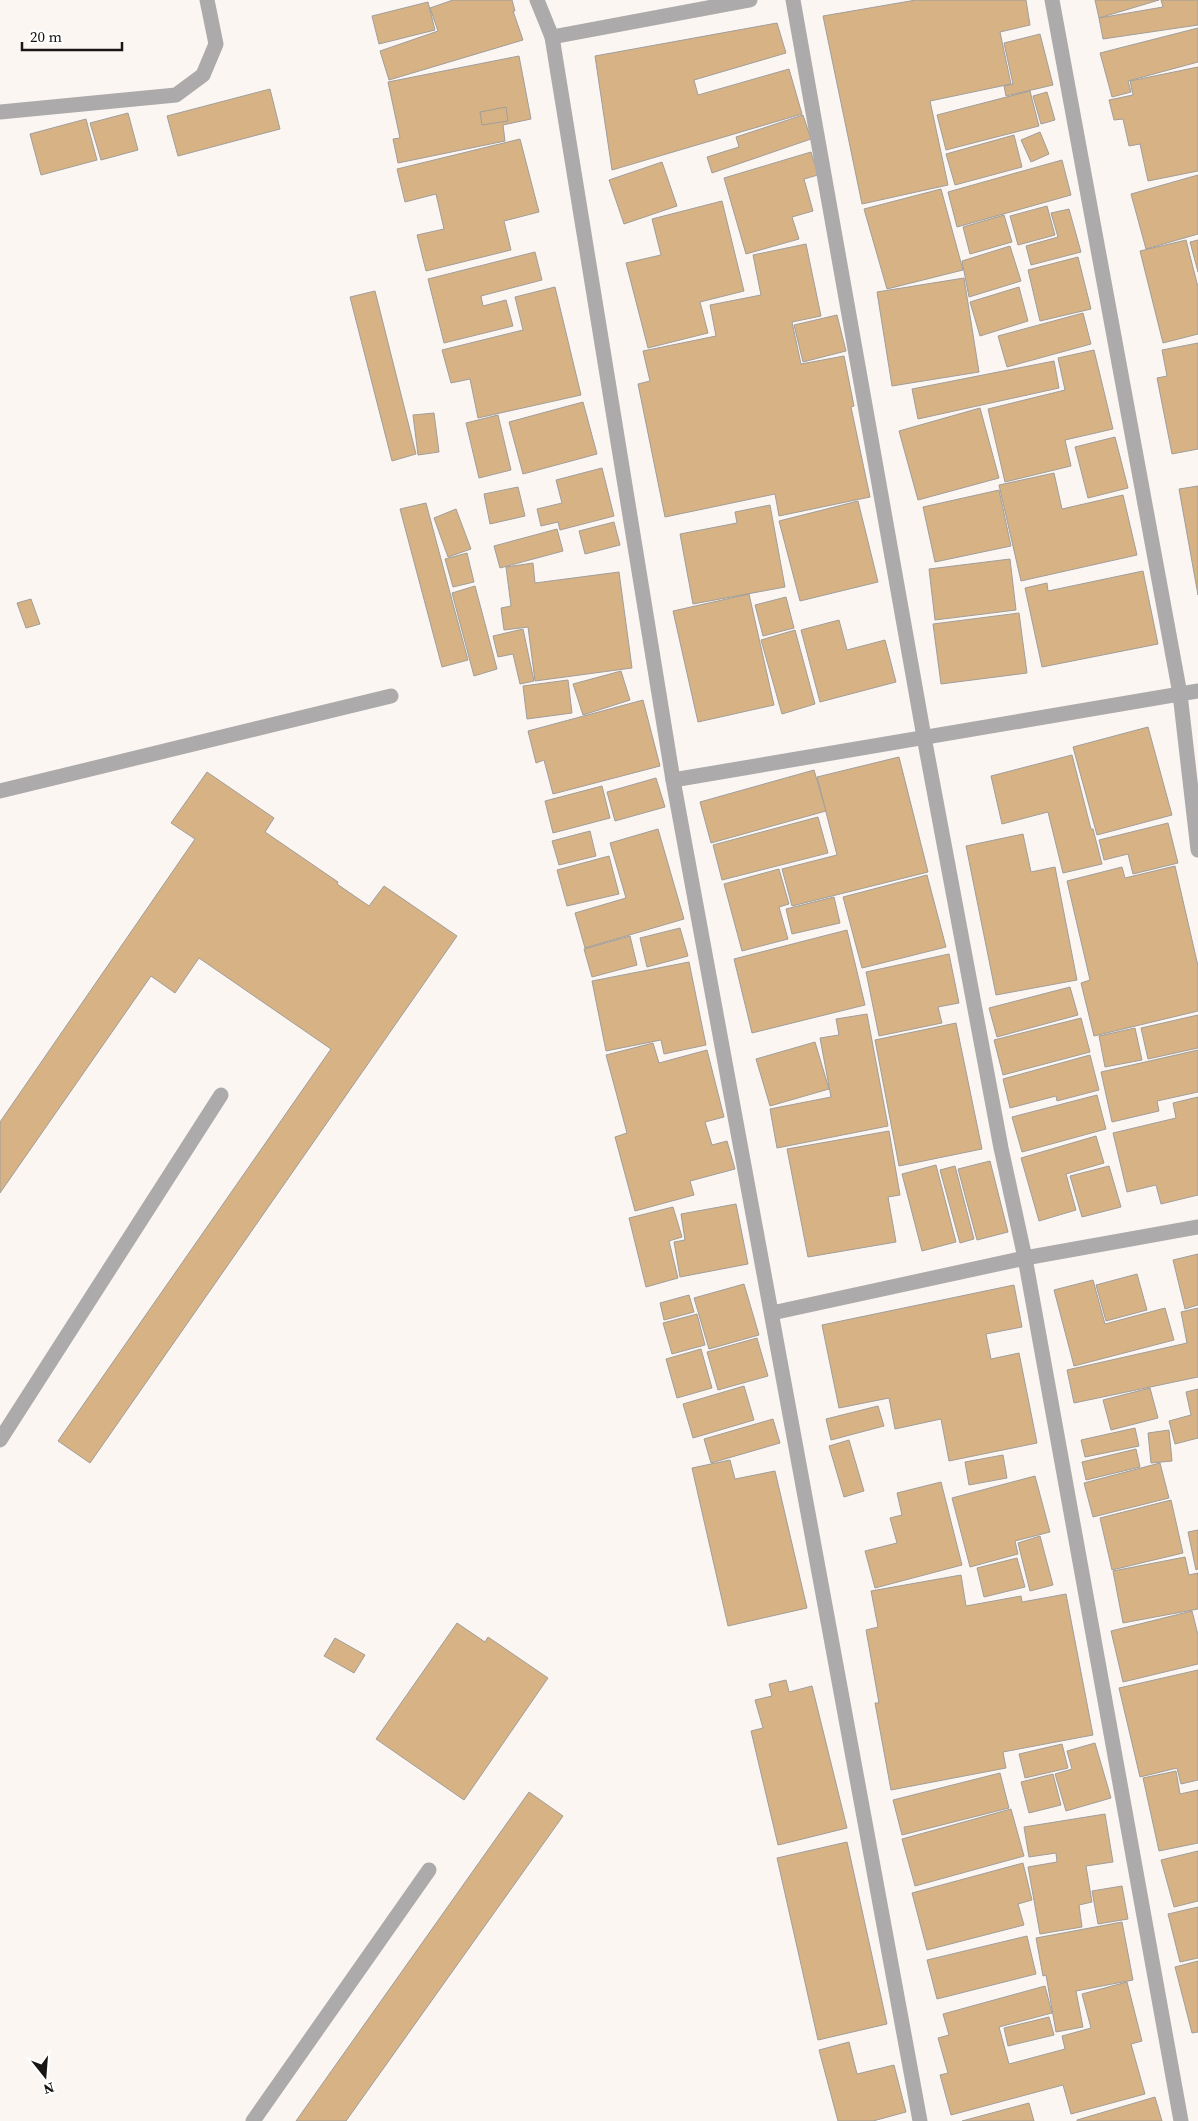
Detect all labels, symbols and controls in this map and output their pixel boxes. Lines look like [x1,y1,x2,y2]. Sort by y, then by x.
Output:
scale bar [22,20,122,52]
text: 20 m [30,26,62,47]
north arrow [20,2051,70,2101]
text: N [41,2077,57,2099]

